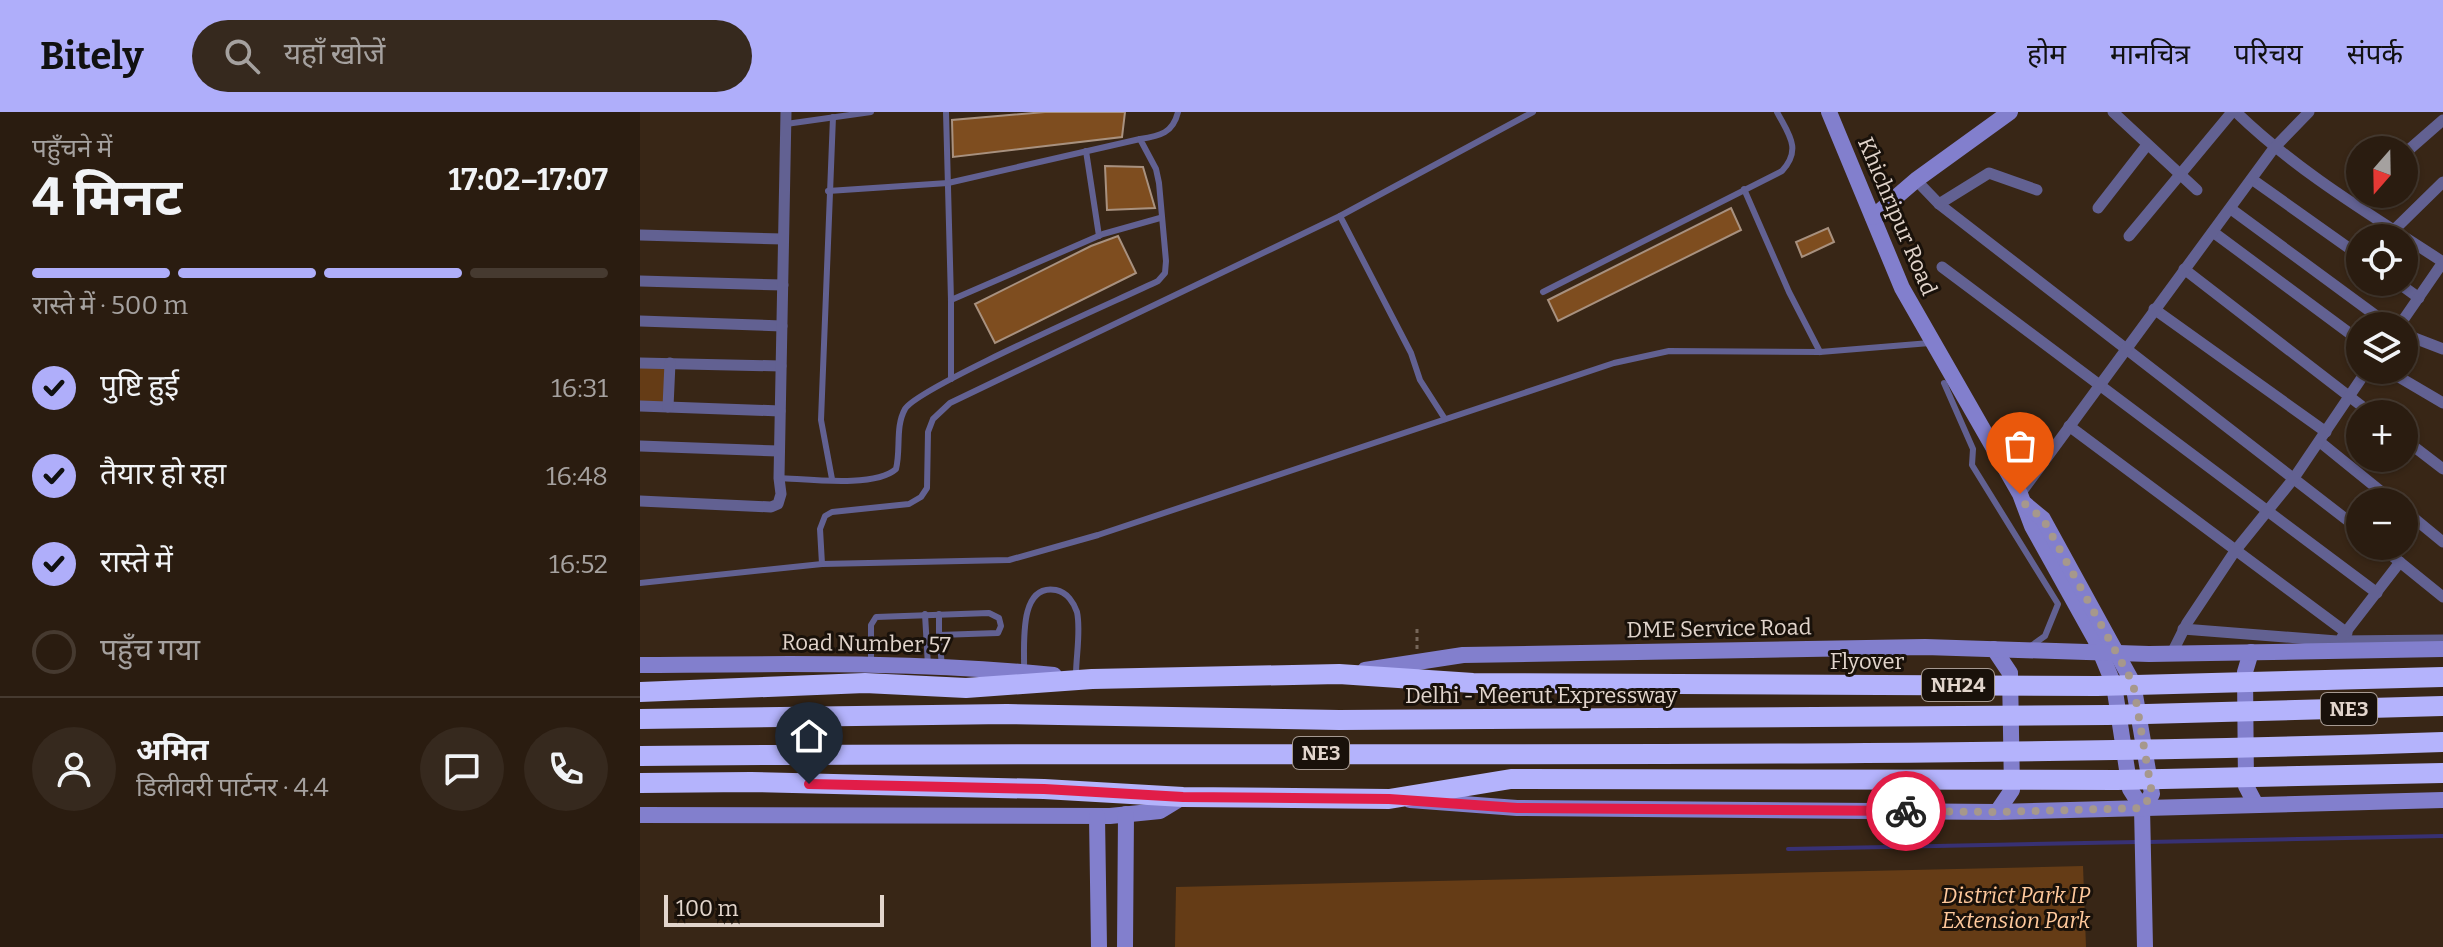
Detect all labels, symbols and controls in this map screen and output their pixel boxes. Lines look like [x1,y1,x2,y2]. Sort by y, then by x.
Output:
search box [192,20,752,92]
text: Bitely [40,33,144,79]
icon: search [220,34,264,78]
text: यहाँ खोजें [284,36,385,72]
text: होम [2027,38,2066,71]
text: मानचित्र [2110,38,2190,71]
text: परिचय [2234,38,2303,71]
text: संपर्क [2347,38,2403,71]
text: पहुँचने में [32,133,112,164]
street label: Khichripur Road [1852,133,1943,299]
north arrow [2346,136,2418,208]
map controls [2346,136,2418,560]
text: 17:02–17:07 [449,162,608,198]
text: 4 मिनट [32,166,182,229]
button: locate [2346,224,2418,296]
text: रास्ते में · 500 m [32,290,188,321]
button: layers [2346,312,2418,384]
icon: check [32,366,76,410]
text: पुष्टि हुई [100,368,179,404]
text: 16:31 [551,373,608,404]
button: + [2346,400,2418,472]
pin [1986,412,2054,494]
icon: bag [1998,424,2042,468]
icon: check [32,454,76,498]
text: तैयार हो रहा [100,456,226,492]
text: 16:48 [546,461,608,492]
button: − [2346,488,2418,560]
icon: check [32,542,76,586]
text: रास्ते में [100,544,173,580]
text: 16:52 [549,549,608,580]
street label: DME Service Road [1626,613,1812,644]
street label: Road Number 57 [781,629,951,658]
text: पहुँच गया [100,632,200,668]
street label: Flyover [1830,648,1904,675]
road number: NH24 [1922,669,1994,701]
street label: Delhi - Meerut Expressway [1405,682,1677,709]
road number: NE3 [2321,693,2377,725]
pin [775,702,843,784]
icon: home [787,714,831,758]
button: person [32,727,116,811]
button: chat [420,727,504,811]
button: phone [524,727,608,811]
text: अमित [136,732,209,768]
road number: NE3 [1293,737,1349,769]
courier [1866,771,1946,851]
text: डिलीवरी पार्टनर · 4.4 [136,772,329,803]
icon: bike [1884,789,1928,833]
park label: District Park IP Extension Park [1942,882,2091,934]
scale bar [664,891,884,927]
text: 100 m [676,895,739,922]

